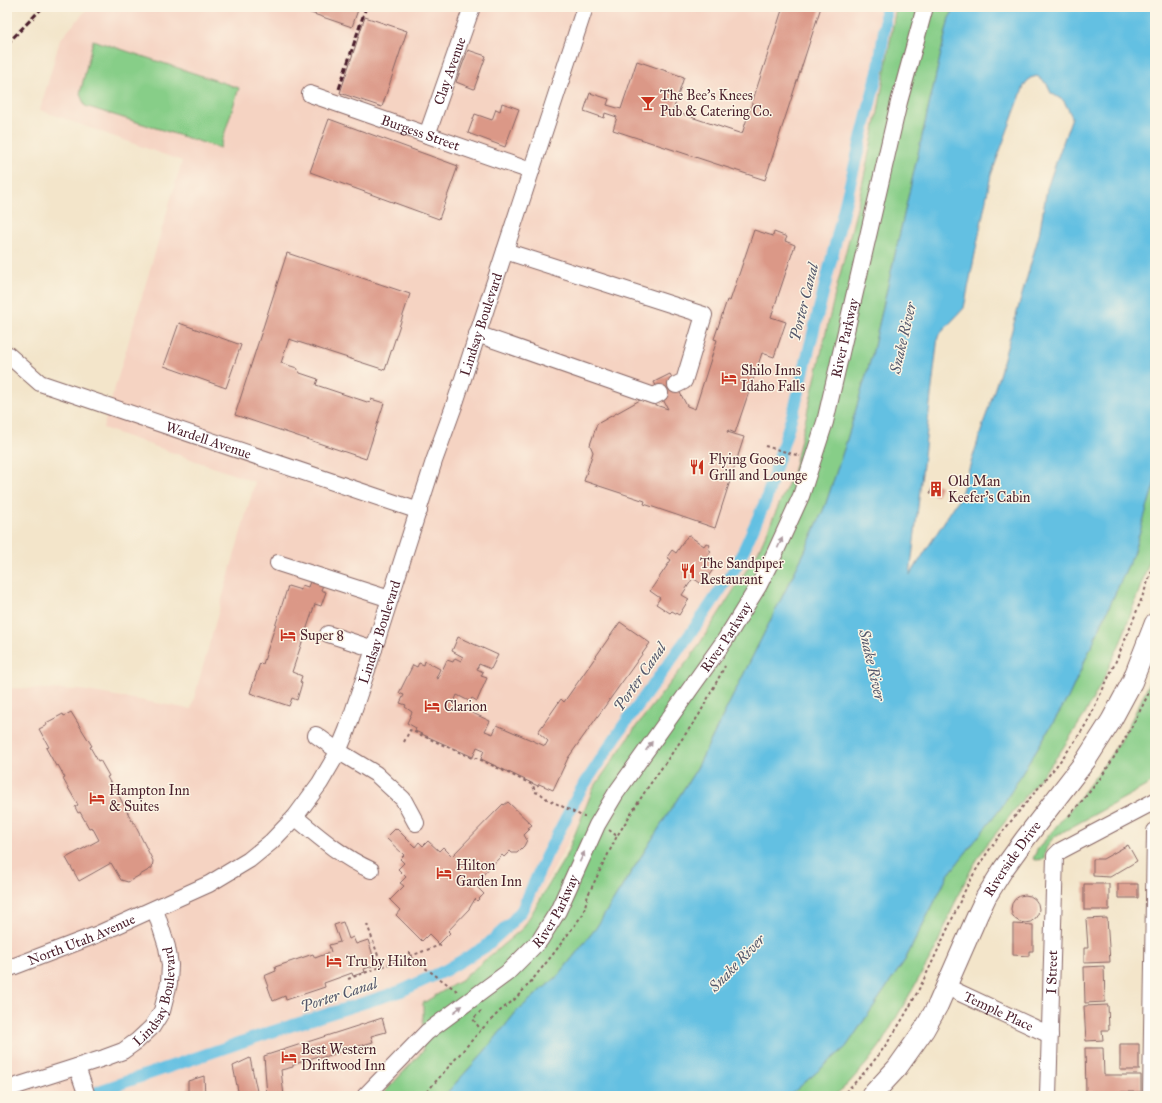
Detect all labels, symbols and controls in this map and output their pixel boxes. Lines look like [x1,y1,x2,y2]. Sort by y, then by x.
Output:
street label: Clay Avenue [430,35,470,107]
place label: The Bee's Knees Pub & Catering Co. [660,87,772,120]
bar icon: The Bee's Knees Pub & Catering Co. [639,94,657,112]
street label: Burgess Street [379,111,462,155]
water label: Porter Canal [786,259,823,343]
street label: Lindsay Boulevard [456,271,506,378]
street label: River Parkway [828,296,862,379]
water label: Snake River [886,300,920,376]
place label: Shilo Inns Idaho Falls [741,362,805,395]
hotel icon: Shilo Inns Idaho Falls [720,369,738,387]
street label: Wardell Avenue [164,418,254,463]
place label: Flying Goose Grill and Lounge [709,451,808,484]
restaurant icon: Flying Goose Grill and Lounge [688,458,706,476]
place label: Old Man Keefer's Cabin [948,473,1031,506]
building icon: Old Man Keefer's Cabin [927,480,945,498]
one-way arrow [777,537,783,549]
place label: The Sandpiper Restaurant [700,555,784,588]
restaurant icon: The Sandpiper Restaurant [679,562,697,580]
street label: Lindsay Boulevard [355,578,404,686]
street label: River Parkway [697,598,756,676]
hotel icon: Super 8 [279,626,297,644]
place label: Super 8 [300,627,344,644]
water label: Snake River [855,627,889,703]
water label: Porter Canal [610,638,671,715]
hotel icon: Clarion [423,697,441,715]
place label: Clarion [444,698,487,715]
one-way arrow [645,741,653,752]
place label: Hampton Inn & Suites [109,782,190,815]
hotel icon: Hampton Inn & Suites [88,789,106,807]
street label: Riverside Drive [980,818,1045,900]
one-way arrow [579,852,585,863]
place label: Hilton Garden Inn [456,857,522,890]
hotel icon: Hilton Garden Inn [435,864,453,882]
street label: River Parkway [529,872,583,952]
street label: North Utah Avenue [25,910,138,969]
water label: Snake River [705,930,769,996]
street label: Lindsay Boulevard [129,946,179,1050]
street label: I Street [1043,950,1061,994]
hotel icon: Tru by Hilton [325,952,343,970]
place label: Tru by Hilton [346,953,427,970]
water label: Porter Canal [299,974,381,1016]
street label: Temple Place [961,988,1036,1035]
one-way arrow [453,1004,464,1013]
place label: Best Western Driftwood Inn [301,1041,386,1074]
hotel icon: Best Western Driftwood Inn [280,1048,298,1066]

